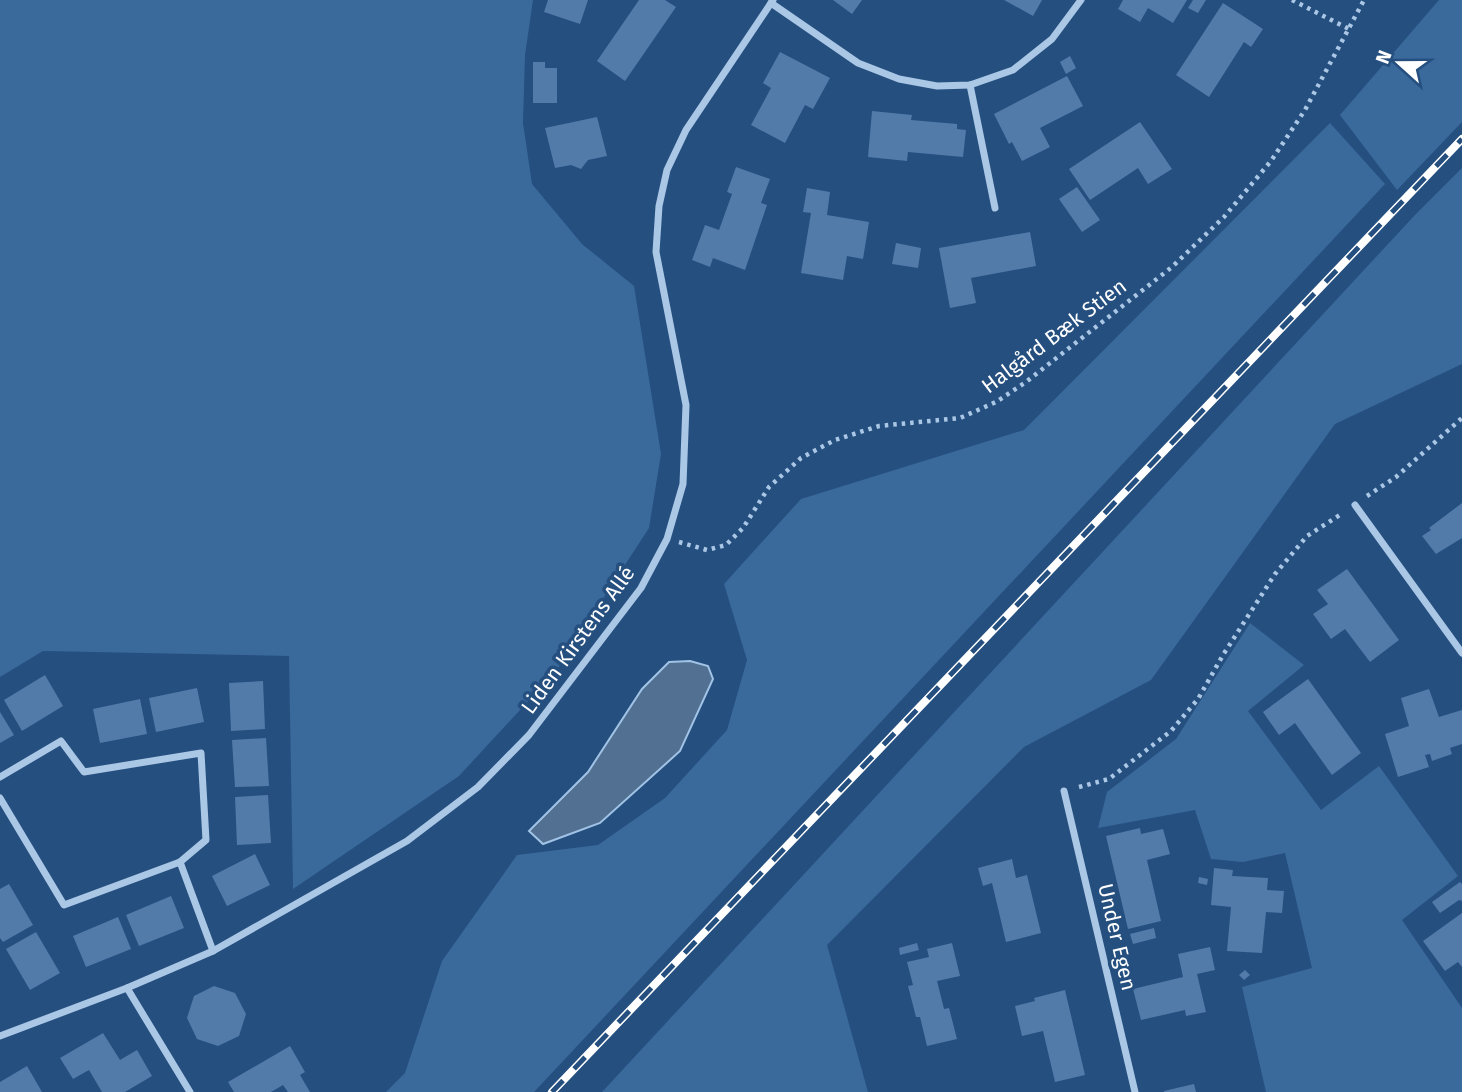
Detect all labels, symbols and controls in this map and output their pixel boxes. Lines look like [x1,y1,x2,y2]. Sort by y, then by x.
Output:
north arrow [1364,28,1434,98]
text: N [1371,47,1397,67]
street label: Halgård Bæk Stien [976,273,1132,399]
street label: Liden Kirstens Allé [516,561,640,719]
street label: Under Egen [1092,881,1142,993]

